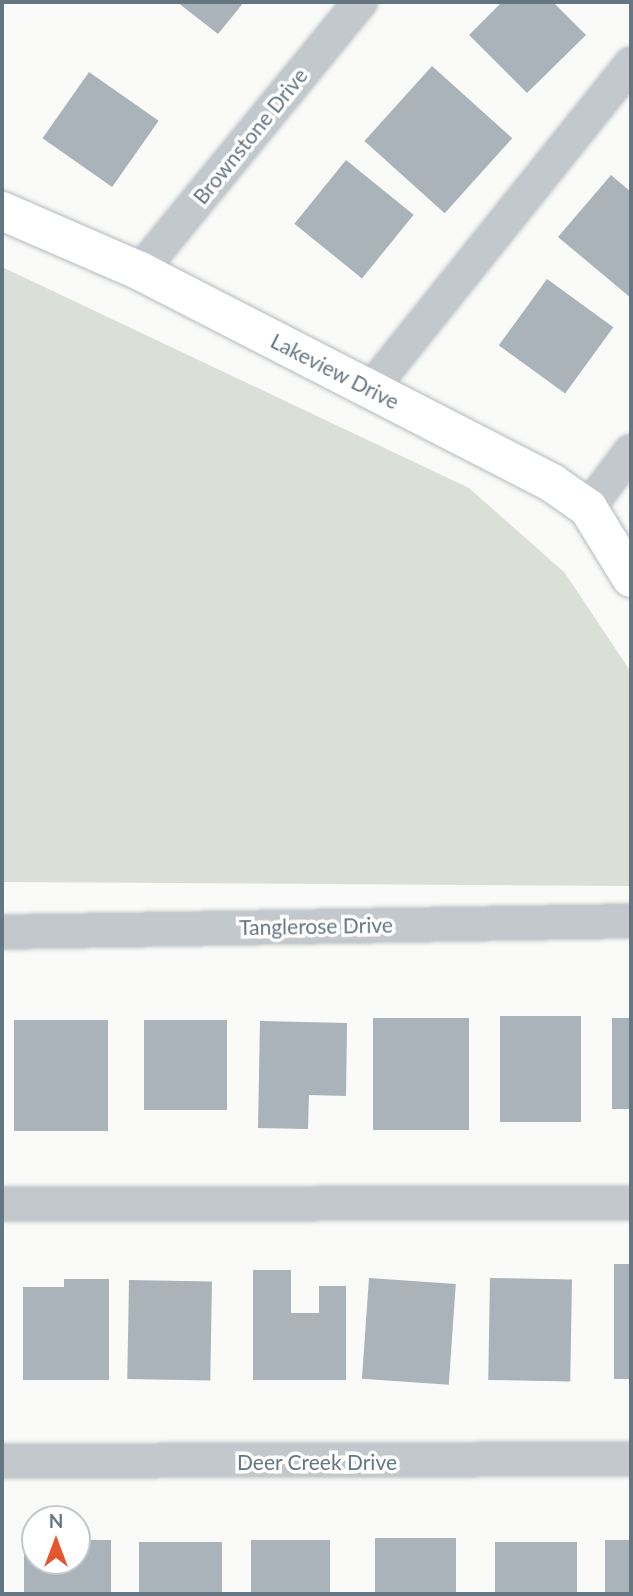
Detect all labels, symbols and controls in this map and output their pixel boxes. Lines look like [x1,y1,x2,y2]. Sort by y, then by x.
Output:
street label: Brownstone Drive [188,63,312,209]
street label: Lakeview Drive [266,328,404,414]
street label: Tanglerose Drive [239,912,393,940]
street label: Deer Creek Drive [237,1449,397,1475]
north arrow [21,1505,91,1575]
text: N [49,1509,63,1532]

